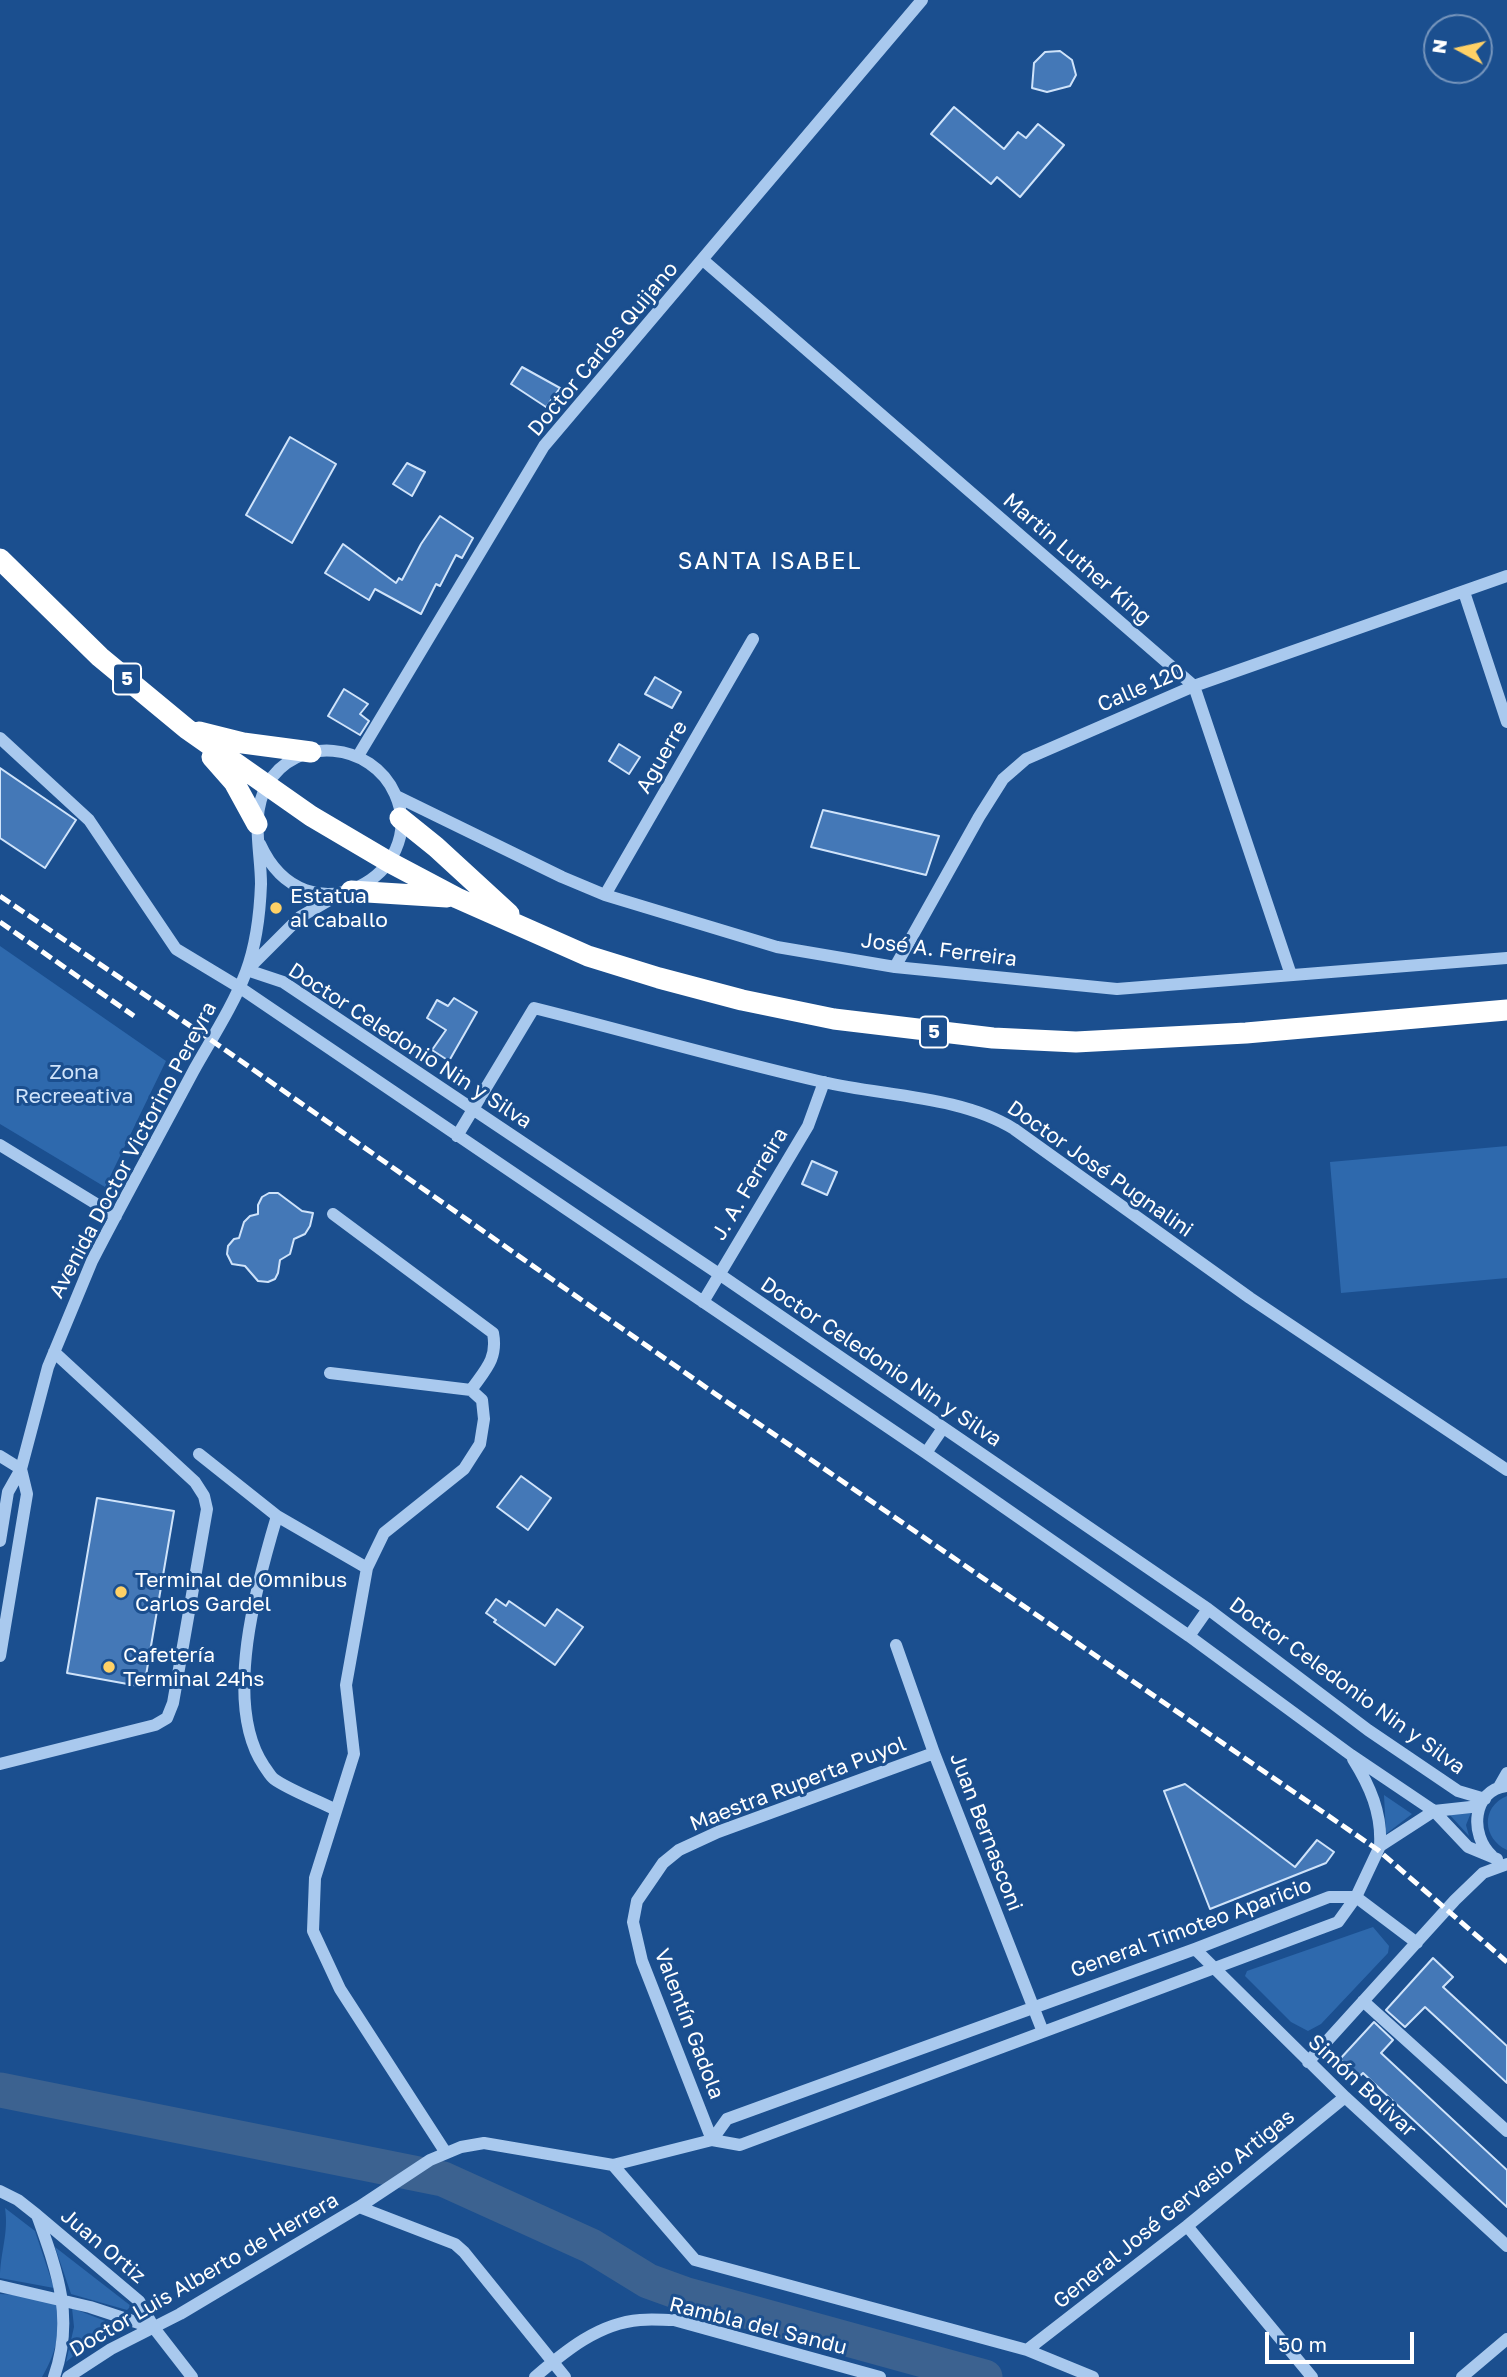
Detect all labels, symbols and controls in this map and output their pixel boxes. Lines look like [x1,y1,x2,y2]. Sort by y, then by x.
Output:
north arrow [1423,14,1493,84]
text: N [1426,38,1451,55]
street label: Doctor Carlos Quijano [523,257,683,441]
street label: Martin Luther King [998,488,1156,630]
district label: SANTA ISABEL [679,548,861,576]
street label: Calle 120 [1094,658,1188,718]
road number: 5 [113,664,141,694]
street label: Aguerre [631,716,693,798]
place label: Estatua al caballo [290,883,388,933]
marker: Estatua al caballo [268,900,284,916]
street label: José A. Ferreira [860,928,1018,972]
street label: Doctor Celedonio Nin y Silva [283,958,537,1134]
street label: Avenida Doctor Victorino Pereyra [44,998,222,1302]
road number: 5 [920,1016,948,1048]
park label: Zona Recreeativa [15,1059,133,1109]
street label: Doctor José Pugnalini [1002,1095,1198,1243]
street label: J. A. Ferreira [707,1123,793,1245]
street label: Doctor Celedonio Nin y Silva [756,1272,1006,1452]
place label: Terminal de Omnibus Carlos Gardel [135,1567,347,1617]
marker: Terminal de Omnibus Carlos Gardel [113,1584,129,1600]
street label: Doctor Celedonio Nin y Silva [1224,1592,1470,1780]
place label: Cafetería Terminal 24hs [123,1642,264,1692]
marker: Cafetería Terminal 24hs [101,1659,117,1675]
street label: Maestra Ruperta Puyol [686,1731,910,1837]
street label: Juan Bernasconi [944,1749,1028,1915]
street label: General Timoteo Aparicio [1067,1873,1315,1983]
street label: Valentín Gadola [649,1945,729,2103]
street label: Simón Bolivar [1303,2030,1421,2142]
street label: General José Gervasio Artigas [1048,2104,1300,2314]
street label: Doctor Luis Alberto de Herrera [65,2187,343,2363]
street label: Juan Ortiz [55,2203,151,2289]
street label: Rambla del Sandu [667,2292,849,2360]
scale bar [1269,2318,1418,2362]
text: 50 m [1278,2331,1327,2357]

